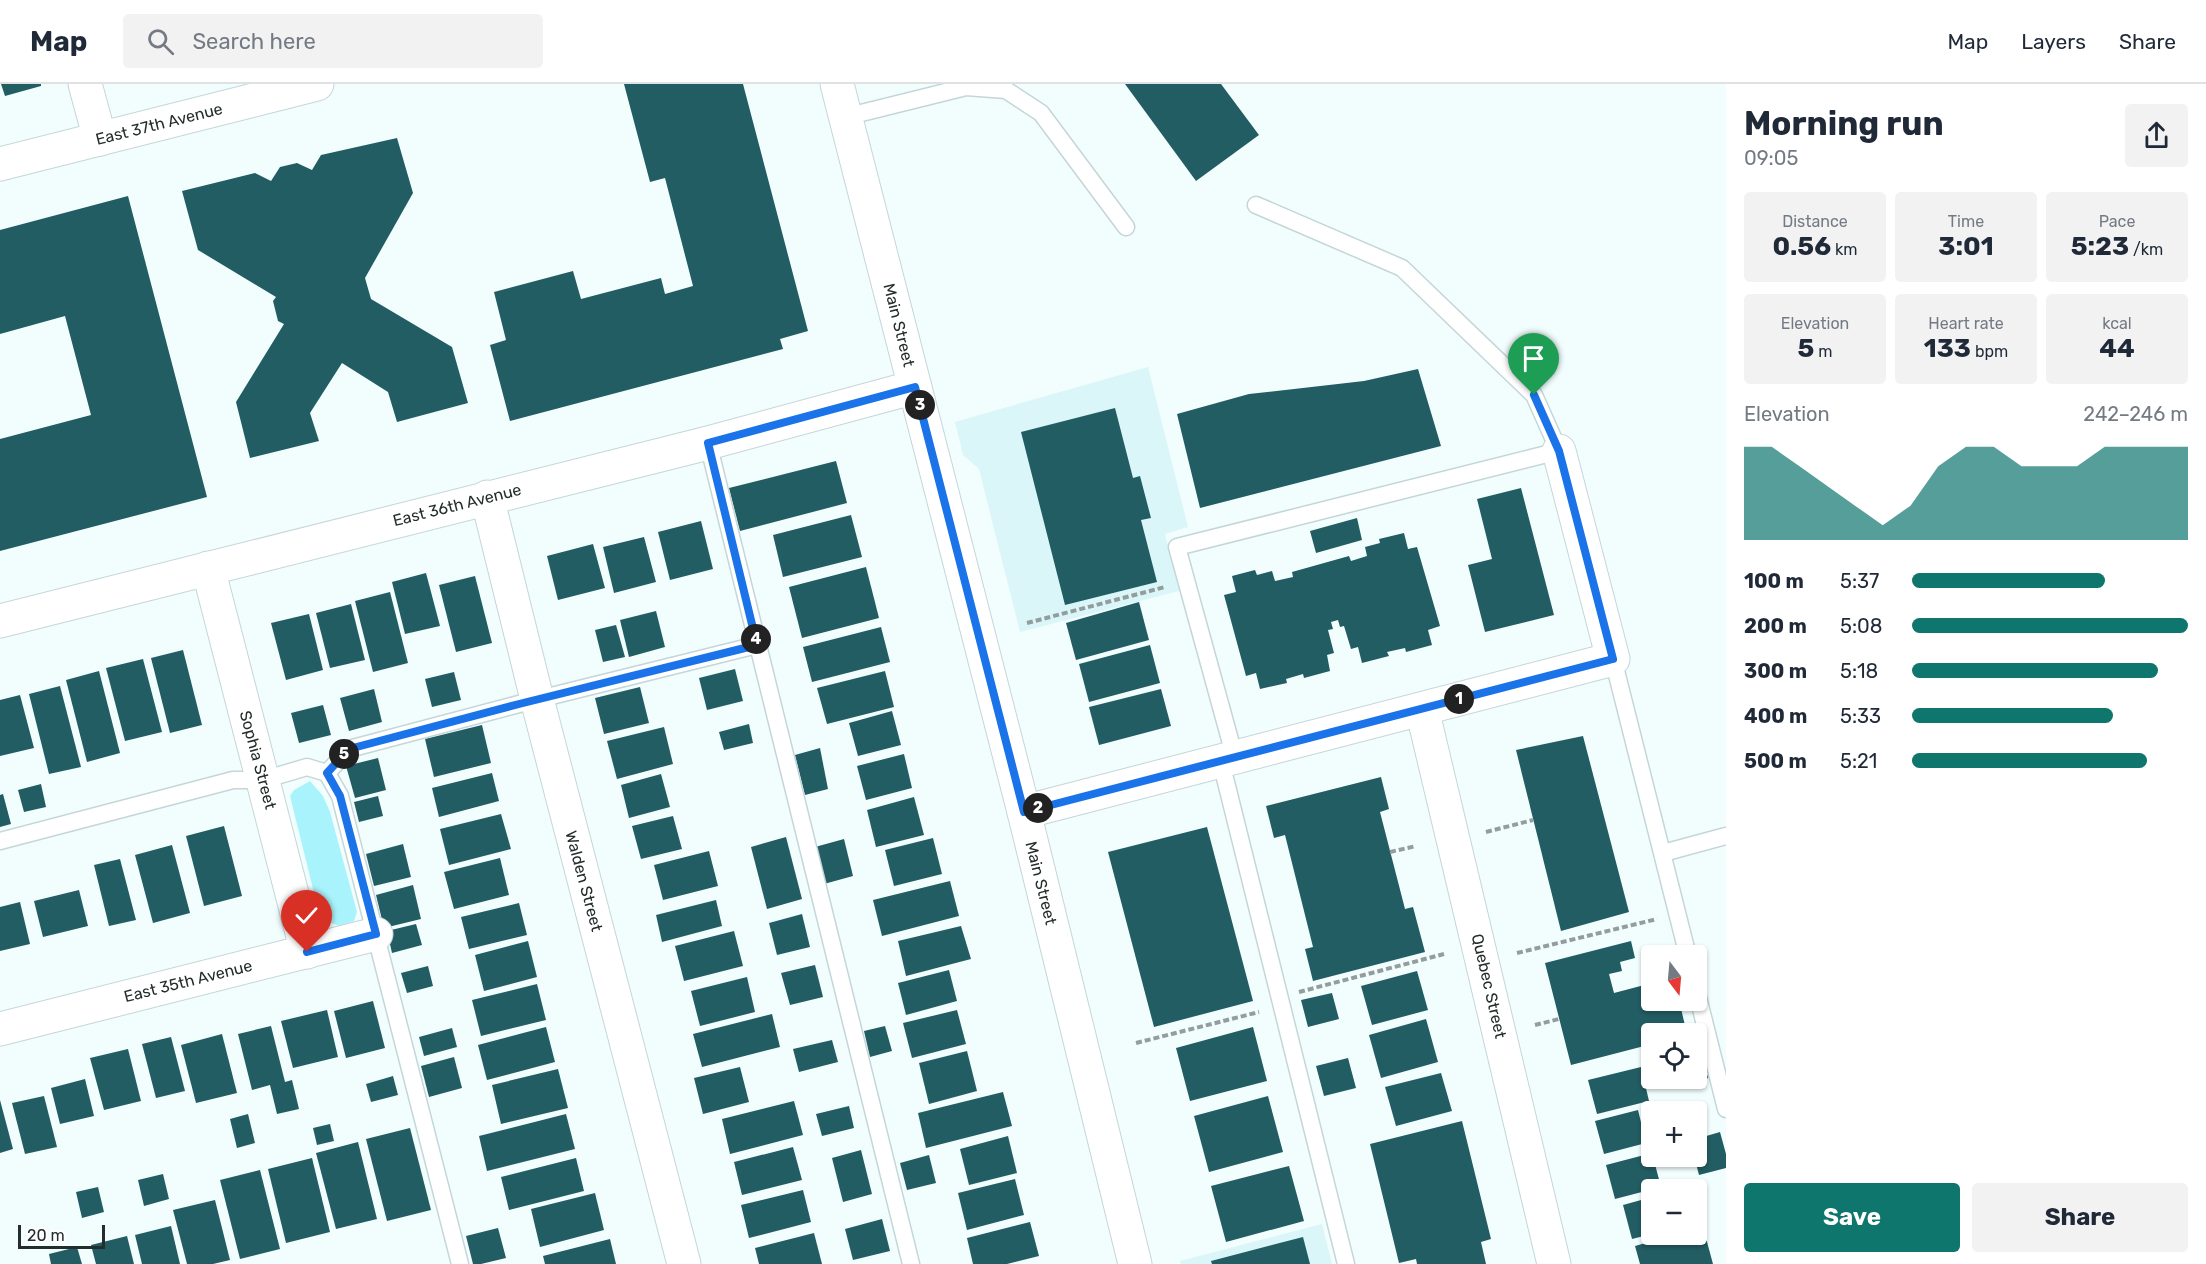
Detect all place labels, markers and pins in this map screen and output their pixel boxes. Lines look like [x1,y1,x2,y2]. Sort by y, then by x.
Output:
pin [1508,333,1559,395]
pin: 3 [905,390,935,420]
pin: 4 [741,624,771,654]
pin: 1 [1444,684,1474,714]
pin: 5 [329,739,359,769]
pin: 2 [1023,793,1053,823]
pin [281,890,332,952]

